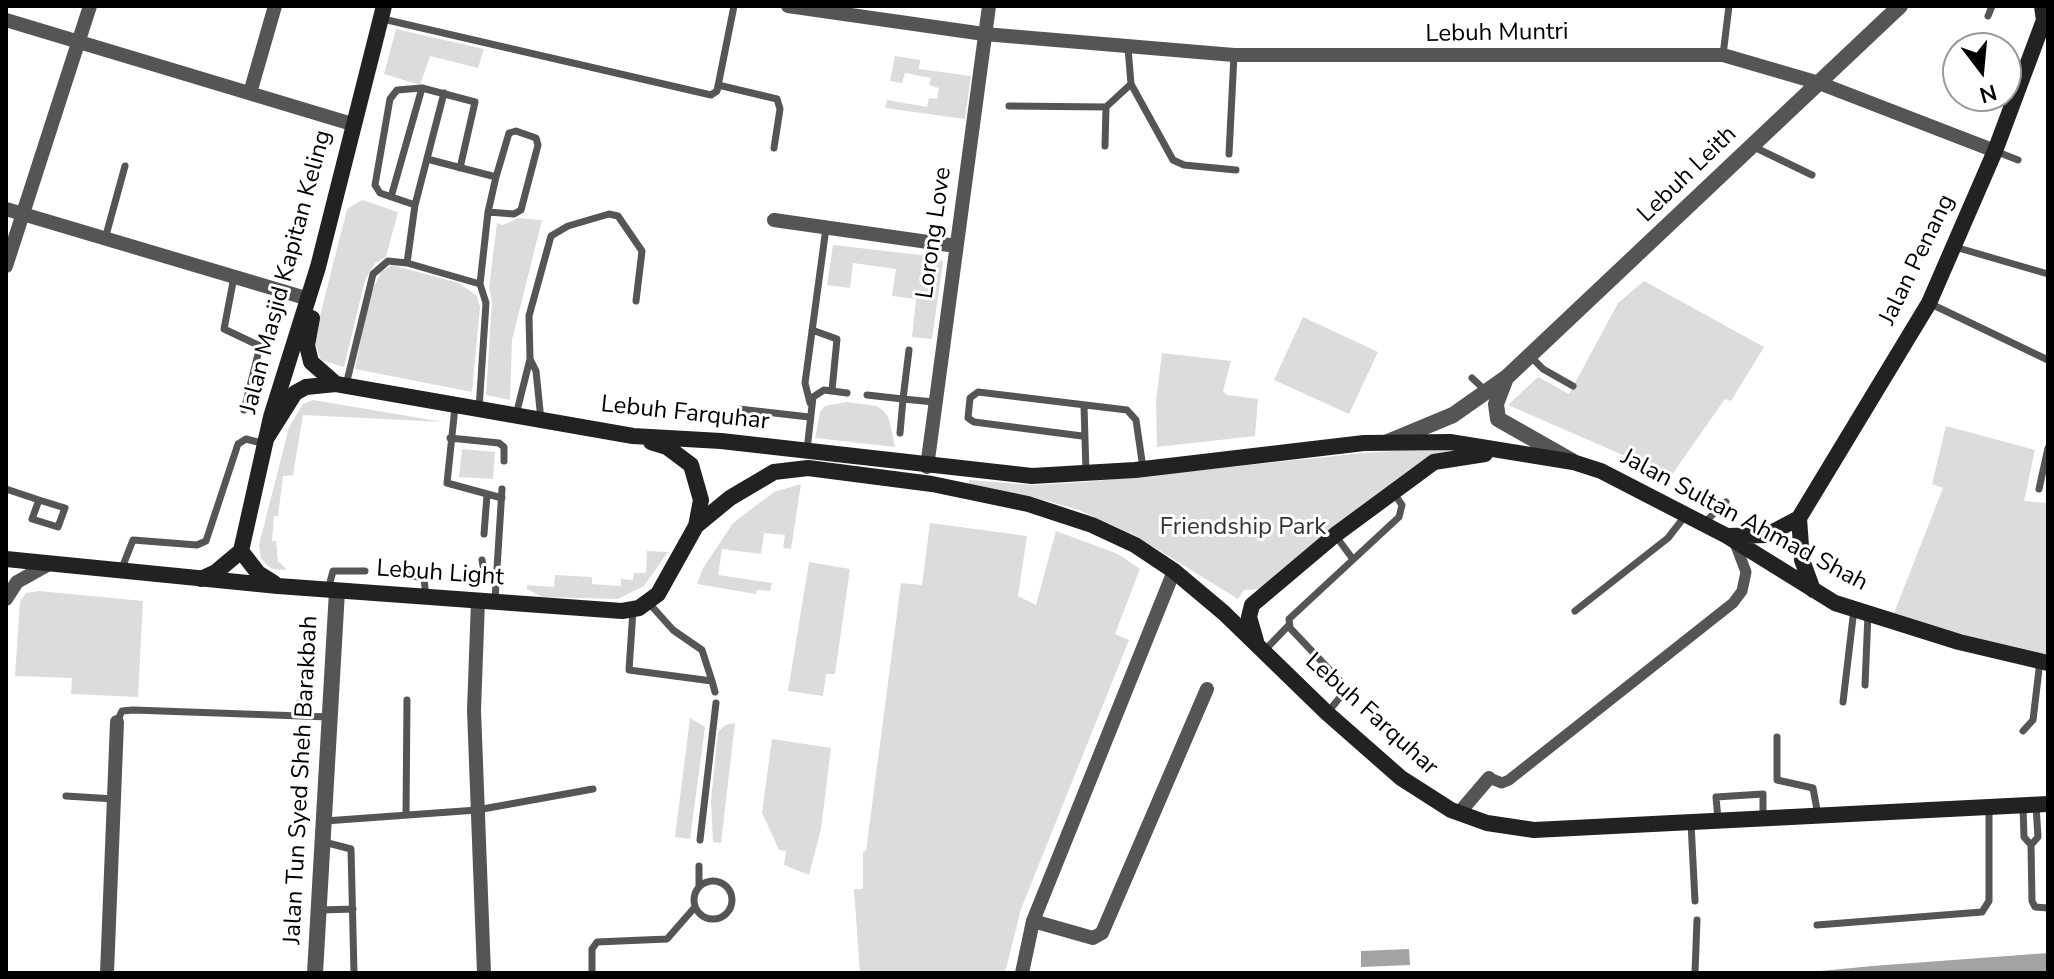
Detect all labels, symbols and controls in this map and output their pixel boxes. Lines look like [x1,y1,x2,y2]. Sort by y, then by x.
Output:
street label: Lebuh Muntri [1425,18,1569,50]
north arrow [1942,32,2022,112]
text: N [1976,76,2000,110]
street label: Lebuh Leith [1633,121,1743,229]
street label: Jalan Masjid Kapitan Keling [235,127,339,417]
street label: Lorong Love [911,165,959,301]
street label: Jalan Penang [1874,190,1962,330]
street label: Lebuh Farquhar [599,391,771,437]
street label: Jalan Sultan Ahmad Shah [1616,444,1872,598]
park label: Friendship Park [1160,514,1326,542]
street label: Lebuh Light [375,555,505,593]
street label: Jalan Tun Syed Sheh Barakbah [279,615,325,945]
street label: Lebuh Farquhar [1299,648,1443,782]

